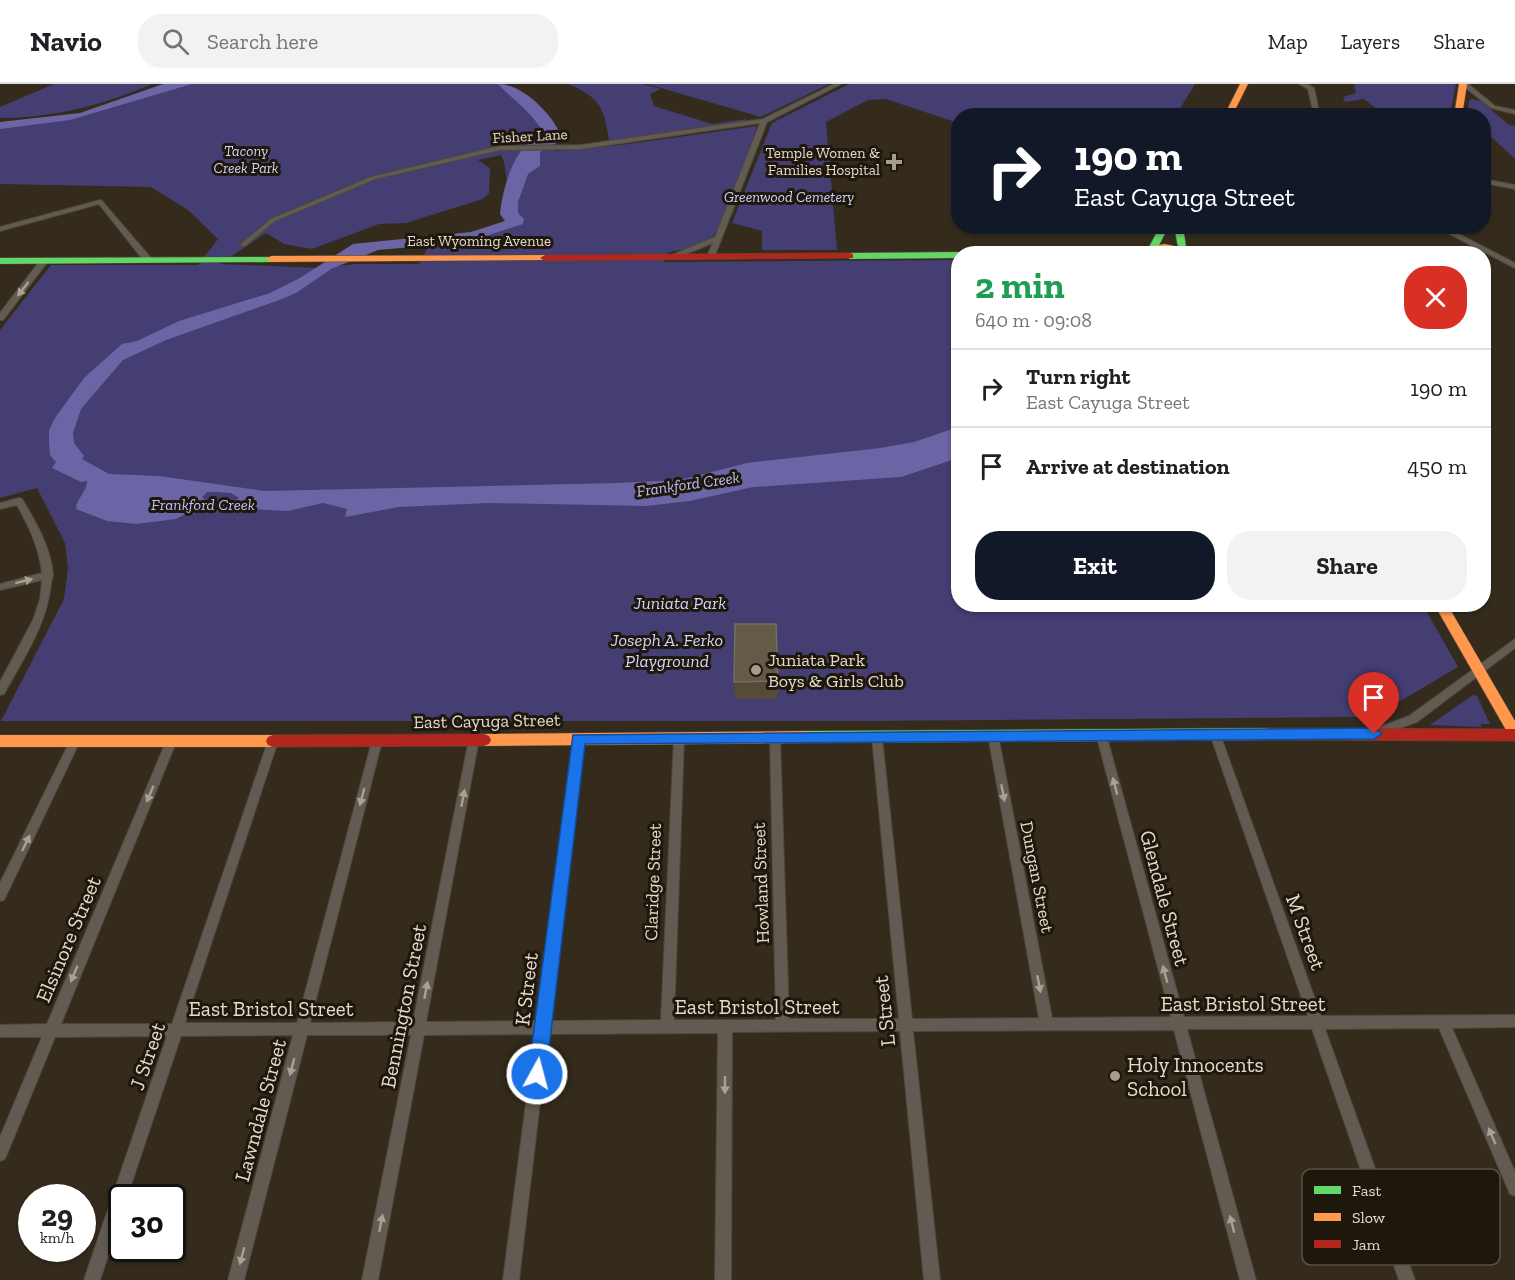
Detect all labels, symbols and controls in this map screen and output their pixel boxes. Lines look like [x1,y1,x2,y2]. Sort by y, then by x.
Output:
search box [138,14,558,68]
text: Navio [30,25,102,58]
icon: search [159,25,192,58]
text: Search here [207,28,318,55]
text: Map [1268,29,1308,54]
text: Layers [1341,29,1400,54]
text: Share [1433,29,1485,54]
street label: Fisher Lane [492,125,568,147]
text: 190 m [1074,130,1182,181]
icon: right [975,132,1053,210]
park label: Tacony Creek Park [213,142,279,177]
place label: Temple Women & Families Hospital [766,144,880,179]
marker: Temple Women & Families Hospital [885,153,903,171]
text: East Cayuga Street [1074,181,1295,213]
park label: Greenwood Cemetery [724,188,854,206]
street label: East Wyoming Avenue [407,232,551,250]
text: 2 min [975,264,1065,307]
button: close [1404,266,1467,329]
one-way arrow [16,281,29,297]
text: 640 m · 09:08 [975,308,1092,332]
text: Turn right [1026,363,1130,390]
icon: right [975,372,1008,405]
text: 190 m [1410,375,1467,402]
text: East Cayuga Street [1026,390,1190,414]
icon: arrive [975,450,1008,483]
text: Arrive at destination [1026,453,1229,480]
text: 450 m [1407,453,1467,480]
water label: Frankford Creek [635,467,741,501]
water label: Frankford Creek [151,495,255,514]
button: Exit [975,531,1215,600]
button: Share [1227,531,1467,600]
one-way arrow [15,576,33,586]
park label: Juniata Park [633,592,726,614]
park label: Joseph A. Ferko Playground [610,629,723,672]
place label: Juniata Park Boys & Girls Club [768,649,904,692]
marker: Juniata Park Boys & Girls Club [749,663,763,677]
pin [1348,672,1399,734]
icon: arrive [1357,681,1390,714]
street label: East Cayuga Street [413,709,561,733]
one-way arrow [1109,777,1119,795]
one-way arrow [999,783,1008,802]
one-way arrow [145,785,154,803]
one-way arrow [357,788,366,806]
one-way arrow [459,789,468,808]
street label: Dungan Street [1015,819,1059,935]
street label: Howland Street [748,822,774,944]
street label: Claridge Street [640,823,666,941]
street label: Glendale Street [1135,828,1195,969]
one-way arrow [21,835,30,852]
street label: Elsinore Street [30,872,106,1006]
street label: M Street [1281,891,1331,973]
street label: Bennington Street [375,922,431,1090]
street label: K Street [509,951,543,1027]
one-way arrow [69,965,79,983]
one-way arrow [1160,965,1169,983]
street label: L Street [868,974,900,1048]
one-way arrow [1035,975,1044,994]
one-way arrow [422,980,431,999]
street label: East Bristol Street [1160,991,1326,1016]
street label: East Bristol Street [674,994,840,1019]
street label: East Bristol Street [188,996,354,1021]
street label: J Street [124,1019,170,1093]
street label: Lawndale Street [229,1036,291,1184]
position arrow [505,1042,569,1106]
place label: Holy Innocents School [1127,1052,1264,1101]
one-way arrow [286,1058,296,1076]
marker: Holy Innocents School [1108,1069,1122,1083]
one-way arrow [720,1076,730,1095]
one-way arrow [1487,1126,1497,1144]
legend [1302,1169,1500,1265]
text: Fast [1352,1181,1381,1200]
speed limit sign: 30 [108,1184,186,1262]
text: 29 [41,1198,73,1234]
text: Slow [1352,1208,1386,1227]
one-way arrow [377,1213,386,1232]
one-way arrow [1227,1214,1237,1233]
text: km/h [40,1229,74,1247]
text: Jam [1352,1235,1381,1254]
one-way arrow [237,1247,247,1265]

